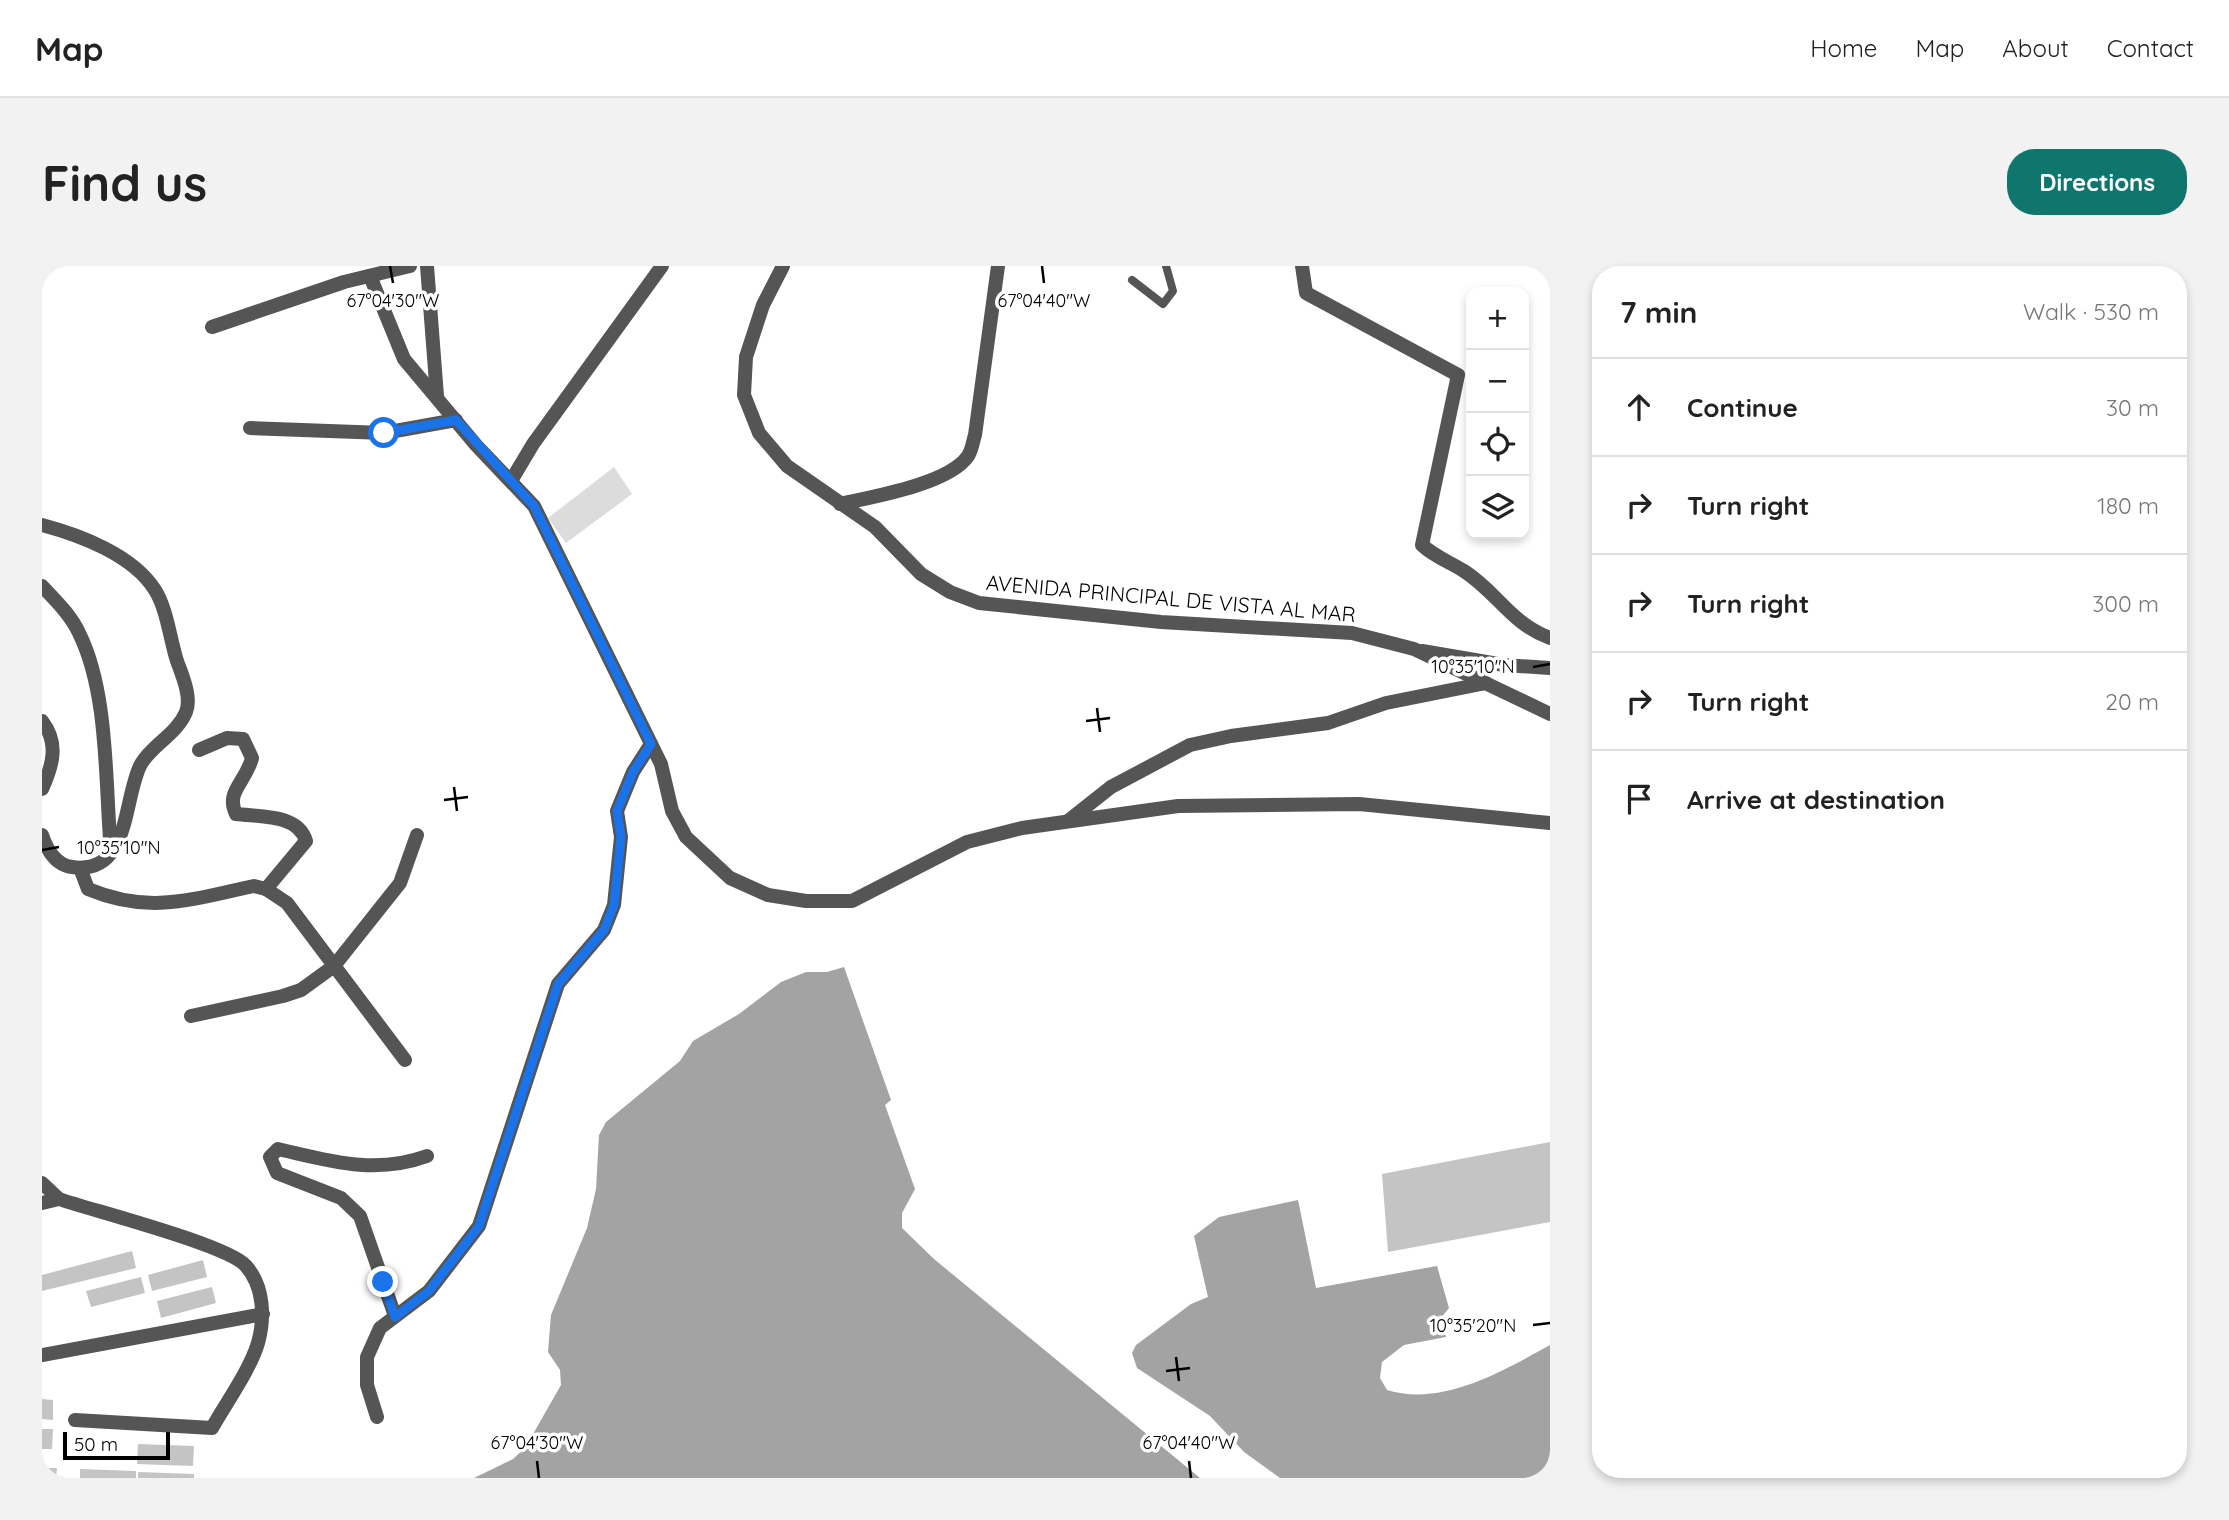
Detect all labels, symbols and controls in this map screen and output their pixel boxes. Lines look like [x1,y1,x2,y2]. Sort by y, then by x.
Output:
text: Map [35,28,103,69]
text: Home [1810,33,1877,63]
text: Map [1915,33,1964,63]
text: About [2002,33,2069,63]
text: Contact [2107,33,2194,63]
button: Directions [2007,149,2187,215]
text: Find us [42,152,207,213]
map controls [1466,287,1529,539]
button: + [1466,287,1529,350]
text: 67°04'30"W [347,289,440,312]
text: 67°04'40"W [997,289,1091,312]
text: 7 min [1620,293,1698,331]
text: Walk · 530 m [2023,297,2159,326]
button: − [1466,350,1529,413]
icon: ahead [1620,388,1658,426]
text: Continue [1687,391,1798,424]
text: 30 m [2106,393,2159,422]
button: locate [1466,413,1529,476]
route start [368,417,399,448]
button: layers [1466,476,1529,539]
icon: right [1620,486,1658,524]
text: Turn right [1687,489,1809,522]
text: 180 m [2097,491,2159,520]
street label: AVENIDA PRINCIPAL DE VISTA AL MAR [985,569,1357,627]
icon: right [1620,584,1658,622]
text: Turn right [1687,587,1809,620]
text: 300 m [2092,589,2159,618]
text: 10°35'10"N [1431,655,1515,678]
icon: right [1620,682,1658,720]
text: Turn right [1687,685,1809,718]
text: 20 m [2105,687,2159,716]
icon: arrive [1620,780,1658,818]
text: Arrive at destination [1687,783,1945,816]
text: 10°35'10"N [77,836,161,859]
route end [367,1266,398,1297]
text: 10°35'20"N [1430,1314,1516,1337]
scale bar [63,1429,170,1461]
text: 67°04'30"W [491,1431,584,1454]
text: 67°04'40"W [1142,1431,1236,1454]
text: 50 m [74,1432,118,1456]

